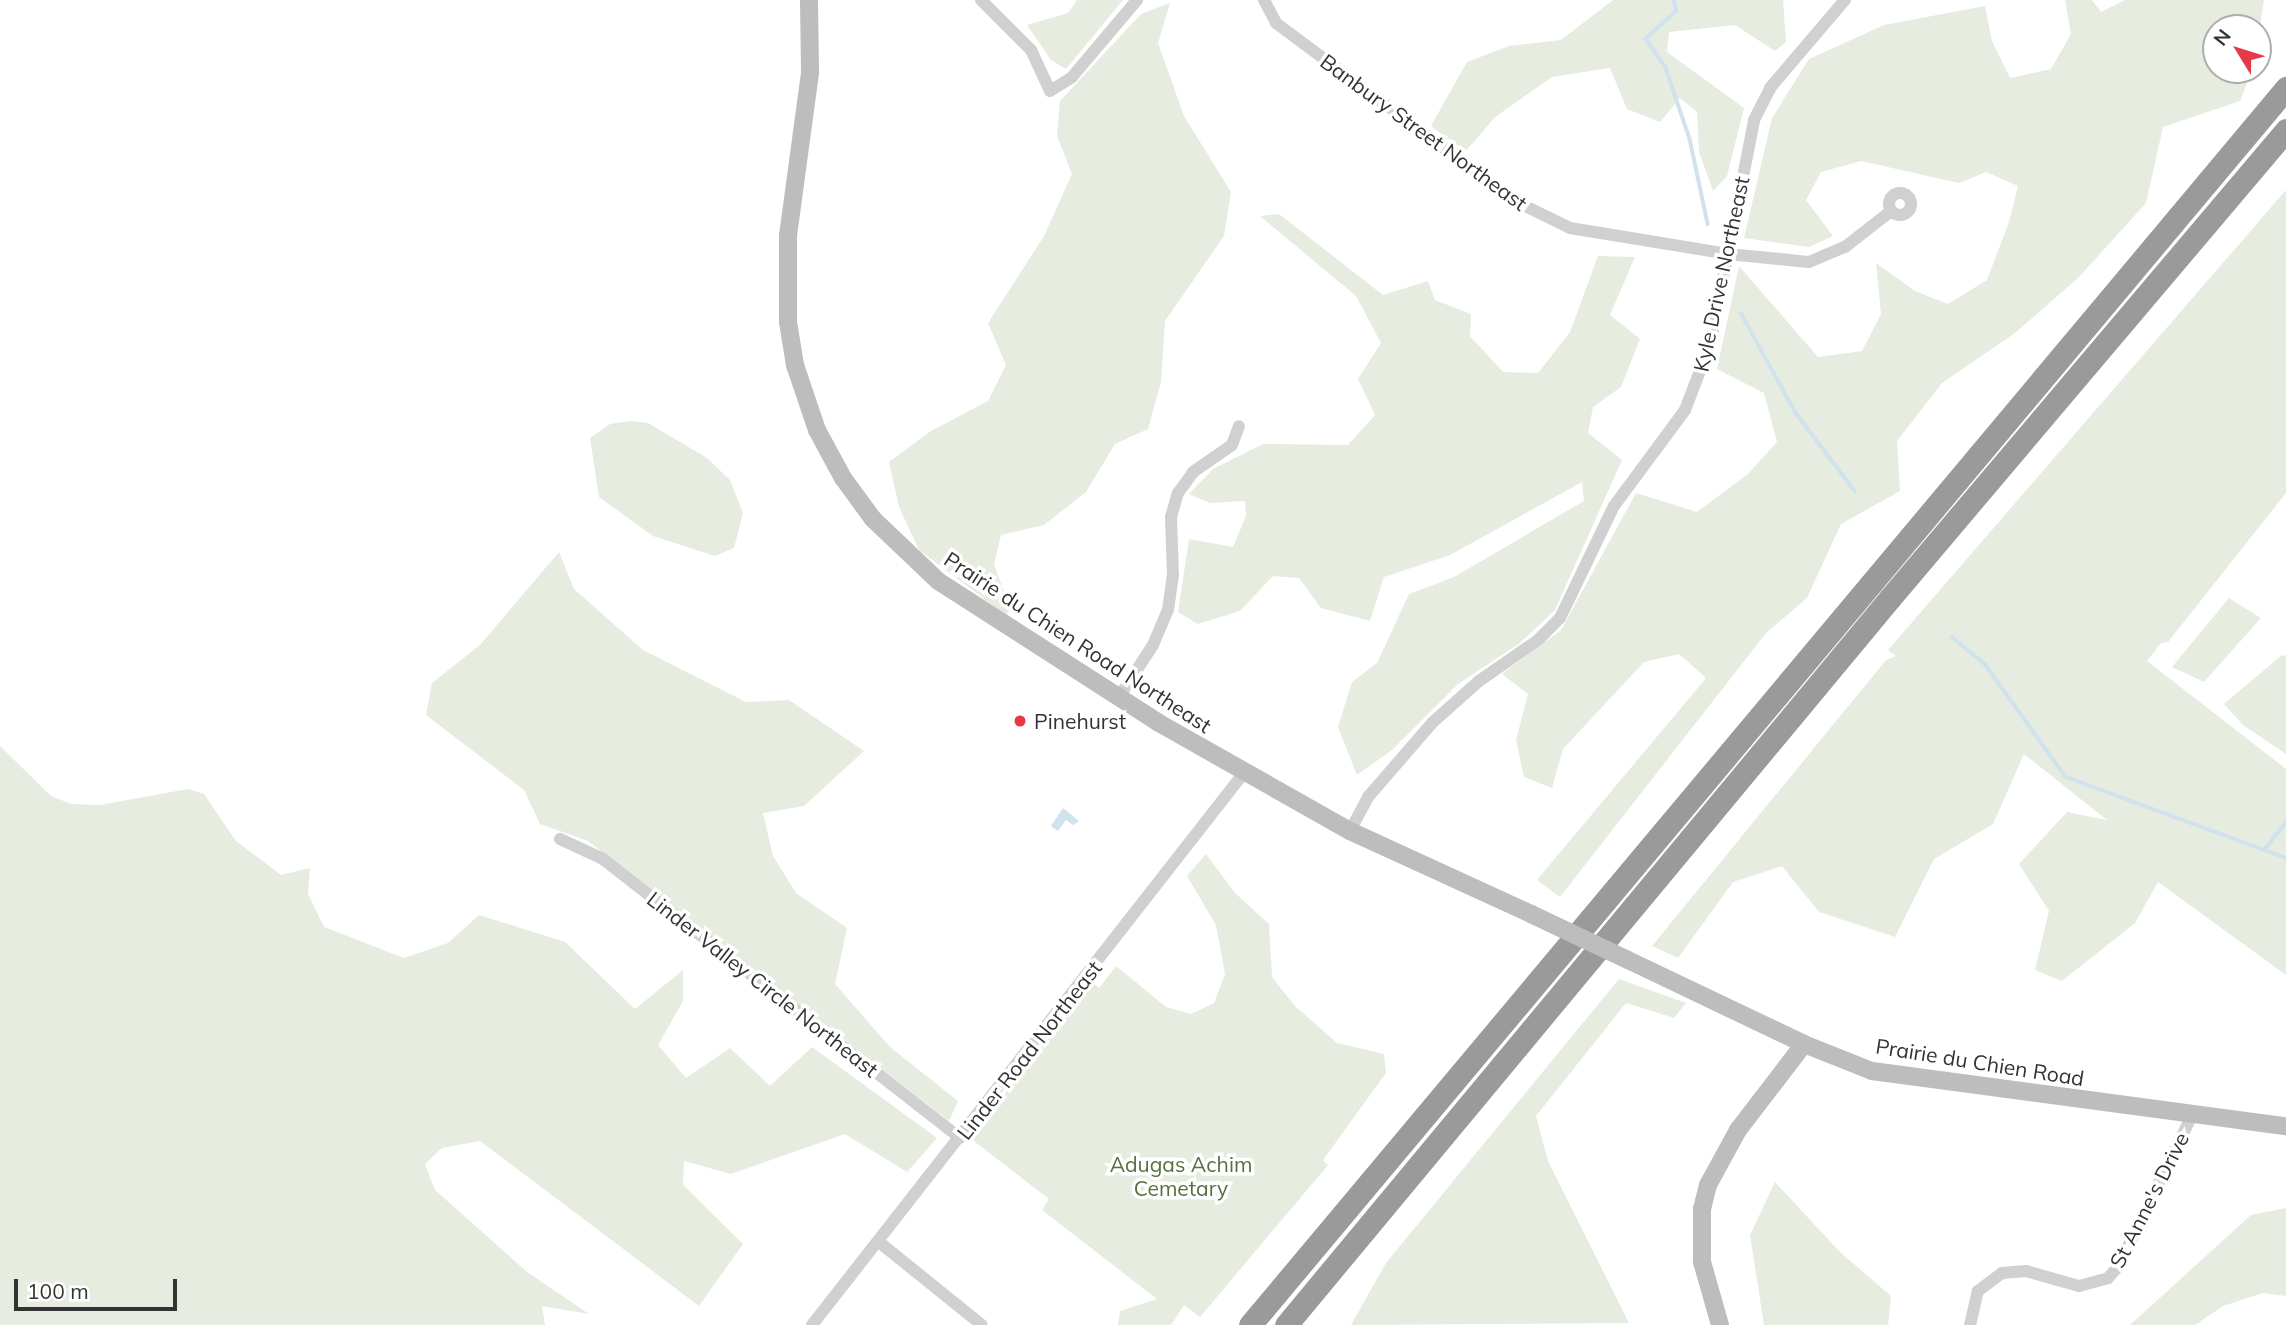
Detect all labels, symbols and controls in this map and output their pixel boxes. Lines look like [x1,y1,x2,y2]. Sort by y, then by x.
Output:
north arrow [2202,14,2272,84]
text: N [2208,24,2236,50]
street label: Banbury Street Northeast [1316,48,1532,216]
street label: Kyle Drive Northeast [1688,174,1754,374]
street label: Prairie du Chien Road Northeast [940,546,1216,738]
place label: Pinehurst [1034,708,1126,734]
marker: Pinehurst [1012,713,1028,729]
street label: Linder Valley Circle Northeast [642,886,884,1082]
street label: Linder Road Northeast [951,956,1107,1144]
street label: Prairie du Chien Road [1874,1033,2086,1091]
street label: St Anne's Drive [2104,1128,2194,1272]
park label: Adugas Achim Cemetary [1110,1151,1252,1201]
scale bar [18,1266,180,1310]
text: 100 m [27,1278,89,1304]

